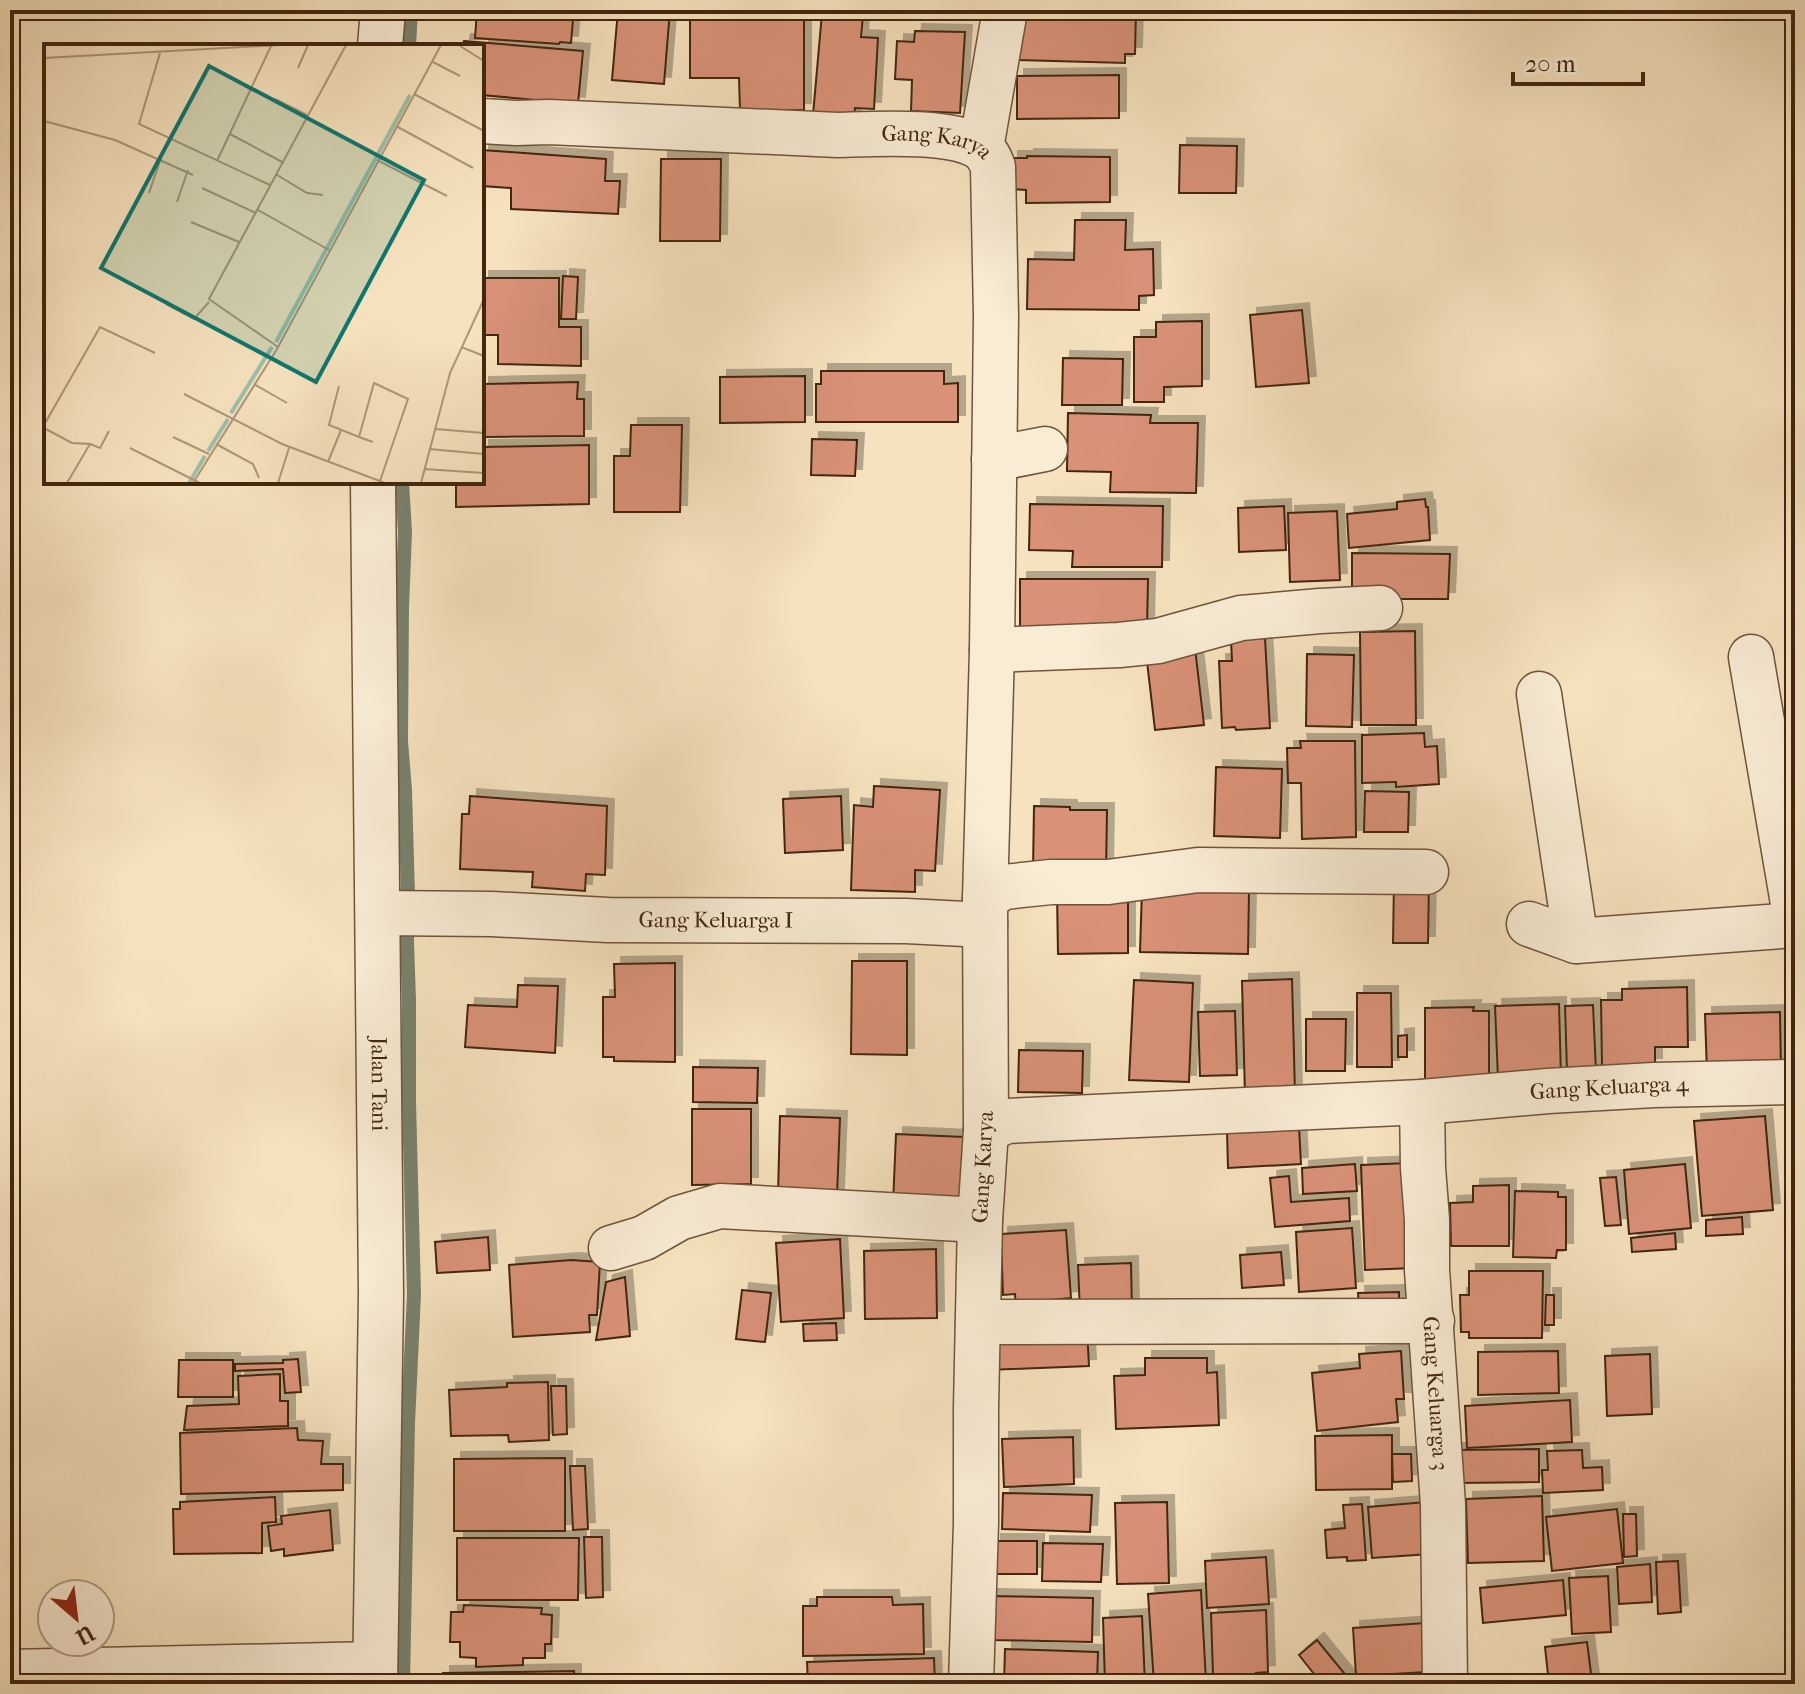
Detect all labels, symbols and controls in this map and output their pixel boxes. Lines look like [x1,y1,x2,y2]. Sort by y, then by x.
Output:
scale bar [1513,36,1643,86]
inset map [44,44,484,484]
text: 20 m [1525,50,1576,78]
street label: Gang Karya [881,121,999,165]
street label: Gang Keluarga I [639,907,794,934]
street label: Jalan Tani [365,1035,392,1132]
street label: Gang Keluarga 4 [1529,1071,1690,1106]
street label: Gang Karya [967,1109,999,1224]
street label: Gang Keluarga 3 [1417,1315,1454,1472]
north arrow [36,1578,116,1658]
text: U [70,1619,99,1651]

